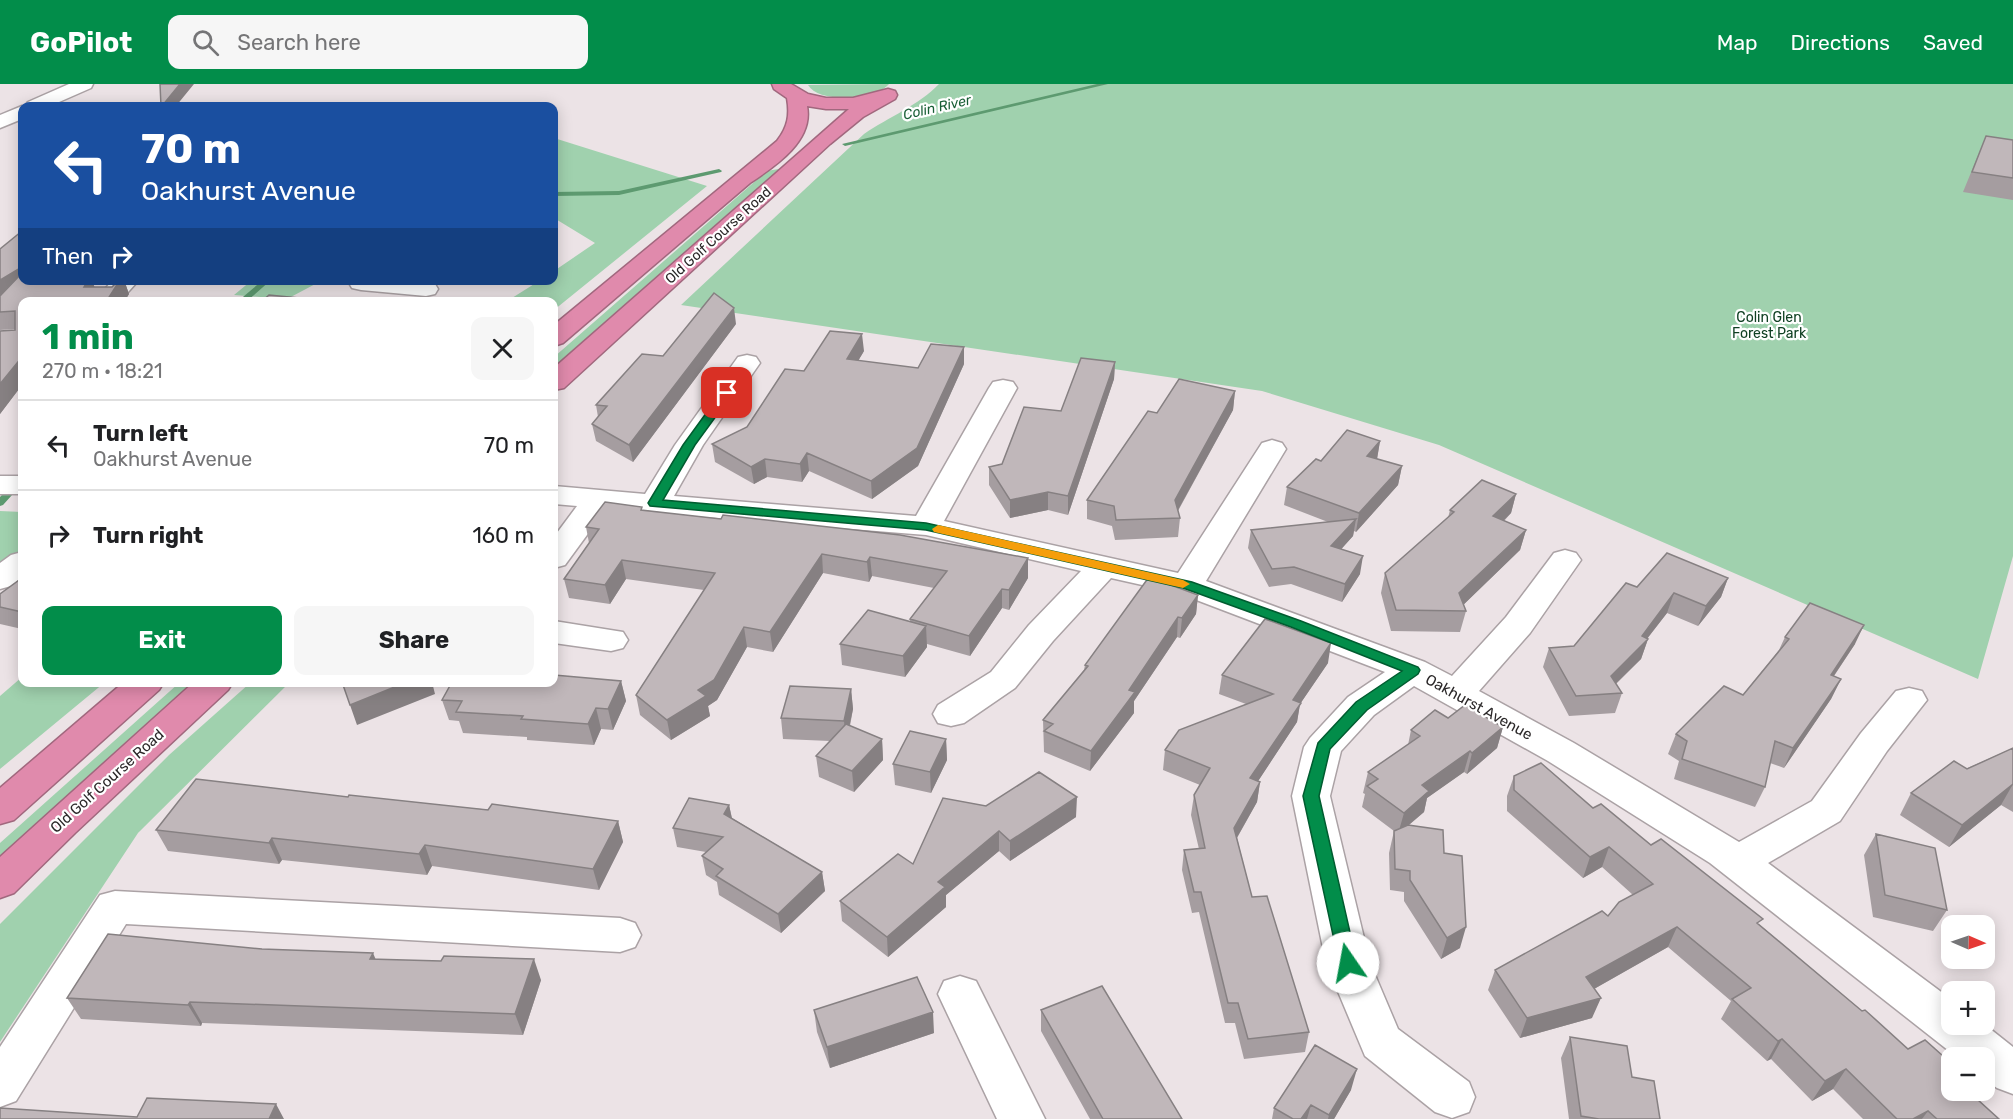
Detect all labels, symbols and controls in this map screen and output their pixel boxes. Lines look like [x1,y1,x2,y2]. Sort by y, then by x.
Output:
search box [168,15,588,69]
text: GoPilot [30,26,132,59]
icon: search [189,26,222,59]
text: Search here [237,29,361,56]
text: Map [1717,30,1758,55]
text: Directions [1791,30,1890,55]
text: Saved [1923,30,1983,55]
water label: Colin River [901,91,973,124]
text: 70 m [141,124,241,174]
icon: left [42,126,120,204]
text: Oakhurst Avenue [141,175,356,207]
street label: Old Golf Course Road [662,183,775,287]
icon: right [105,240,138,273]
text: Then [42,243,93,270]
park label: Colin Glen Forest Park [1732,309,1807,342]
text: 1 min [42,315,134,358]
button: close [471,317,534,380]
text: 270 m · 18:21 [42,359,162,383]
pin [701,367,752,418]
icon: arrive [710,376,743,409]
text: Turn left [93,420,188,447]
icon: left [42,429,75,462]
text: 70 m [484,432,534,459]
text: Oakhurst Avenue [93,447,252,471]
icon: right [42,519,75,552]
text: Turn right [93,522,203,549]
text: 160 m [472,522,534,549]
button: Exit [42,606,282,675]
button: Share [294,606,534,675]
street label: Oakhurst Avenue [1422,670,1536,744]
street label: Old Golf Course Road [47,725,167,837]
north arrow [1941,915,1995,969]
map controls [1941,915,1995,1101]
position arrow [1316,931,1380,995]
button: + [1941,981,1995,1035]
button: − [1941,1047,1995,1101]

